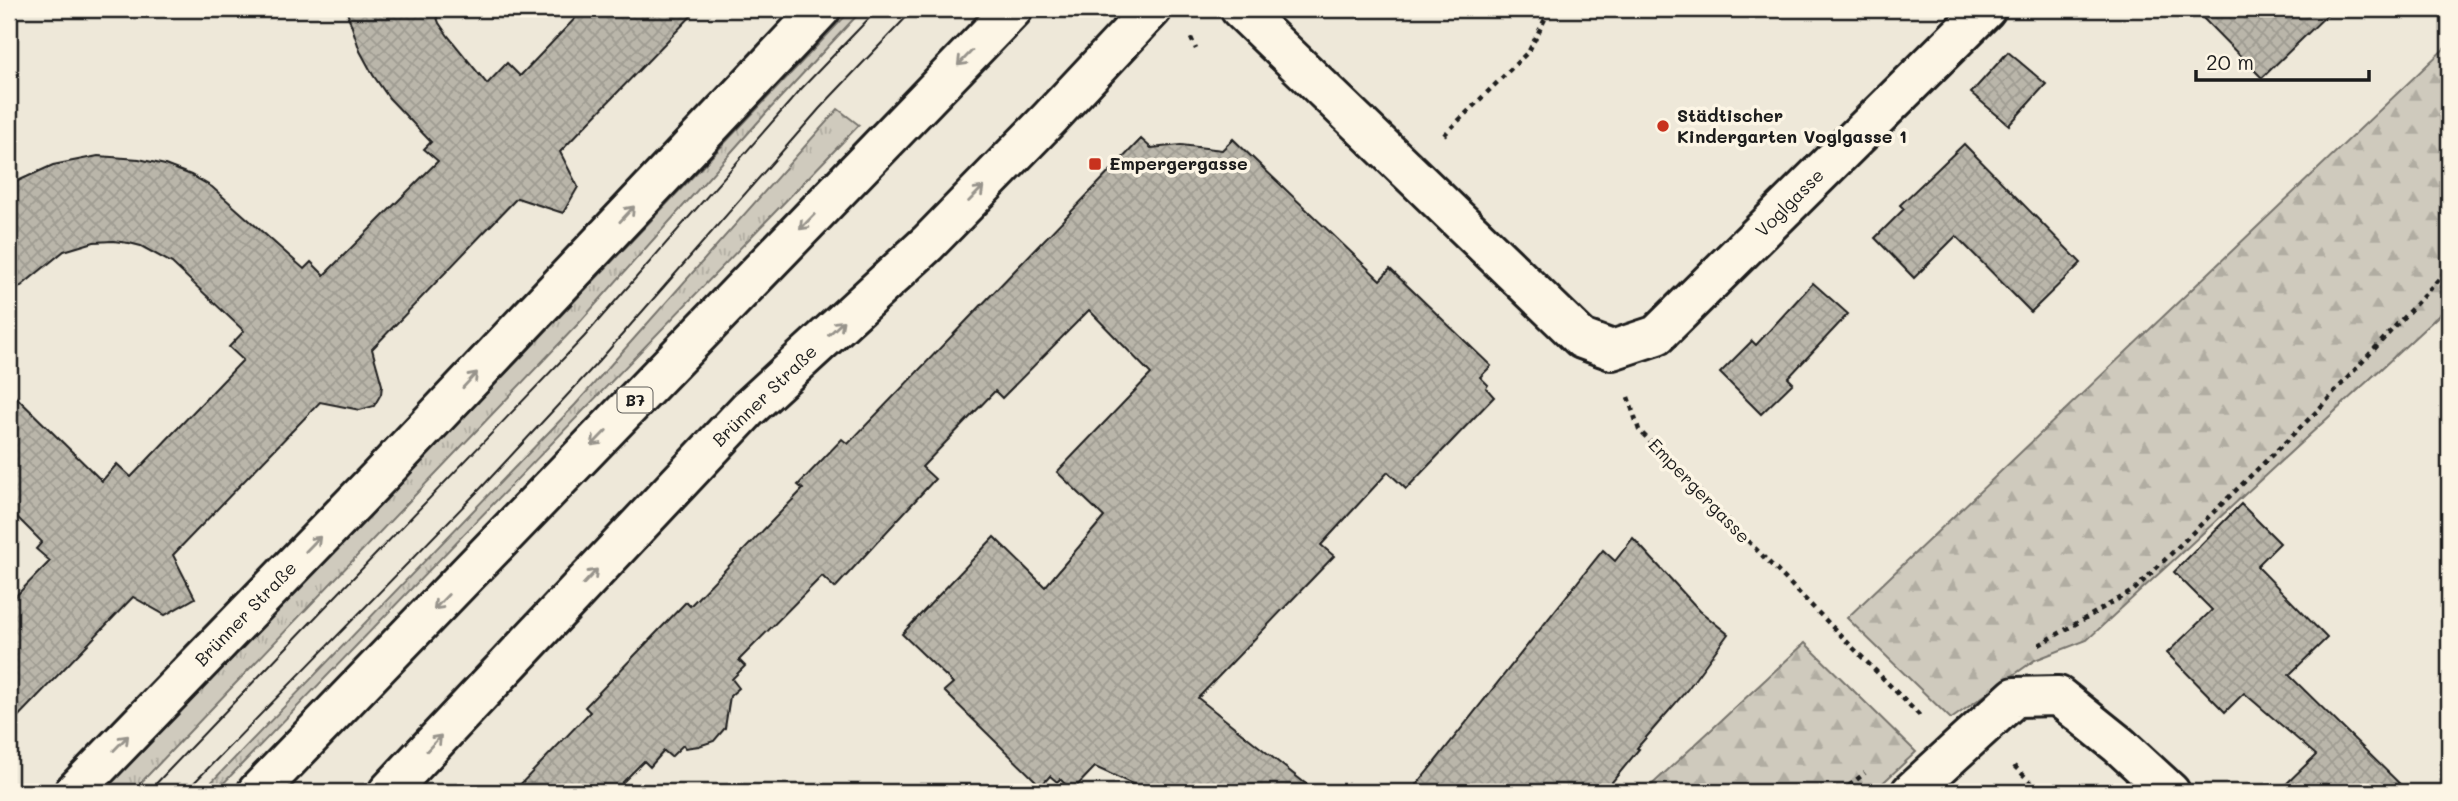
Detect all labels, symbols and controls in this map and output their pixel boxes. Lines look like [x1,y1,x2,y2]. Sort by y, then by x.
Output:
scale bar [2196,38,2369,82]
text: 20 m [2206,48,2254,75]
one-way arrow [957,49,974,66]
place label: Städtischer Kindergarten Voglgasse 1 [1677,103,1907,148]
marker: Städtischer Kindergarten Voglgasse 1 [1655,118,1671,134]
place label: Empergergasse [1109,151,1248,175]
marker: Empergergasse [1087,156,1103,172]
street label: Voglgasse [1750,163,1829,242]
one-way arrow [967,186,984,203]
one-way arrow [618,206,635,223]
one-way arrow [799,213,816,230]
one-way arrow [827,320,845,336]
street label: Brünner Straße [707,339,822,451]
one-way arrow [462,372,479,389]
road number: B7 [618,388,652,412]
one-way arrow [590,430,607,447]
street label: Empergergasse [1644,433,1756,548]
one-way arrow [305,536,322,553]
street label: Brünner Straße [189,556,301,671]
one-way arrow [582,569,599,586]
one-way arrow [432,593,449,610]
one-way arrow [426,734,443,751]
one-way arrow [113,735,130,752]

